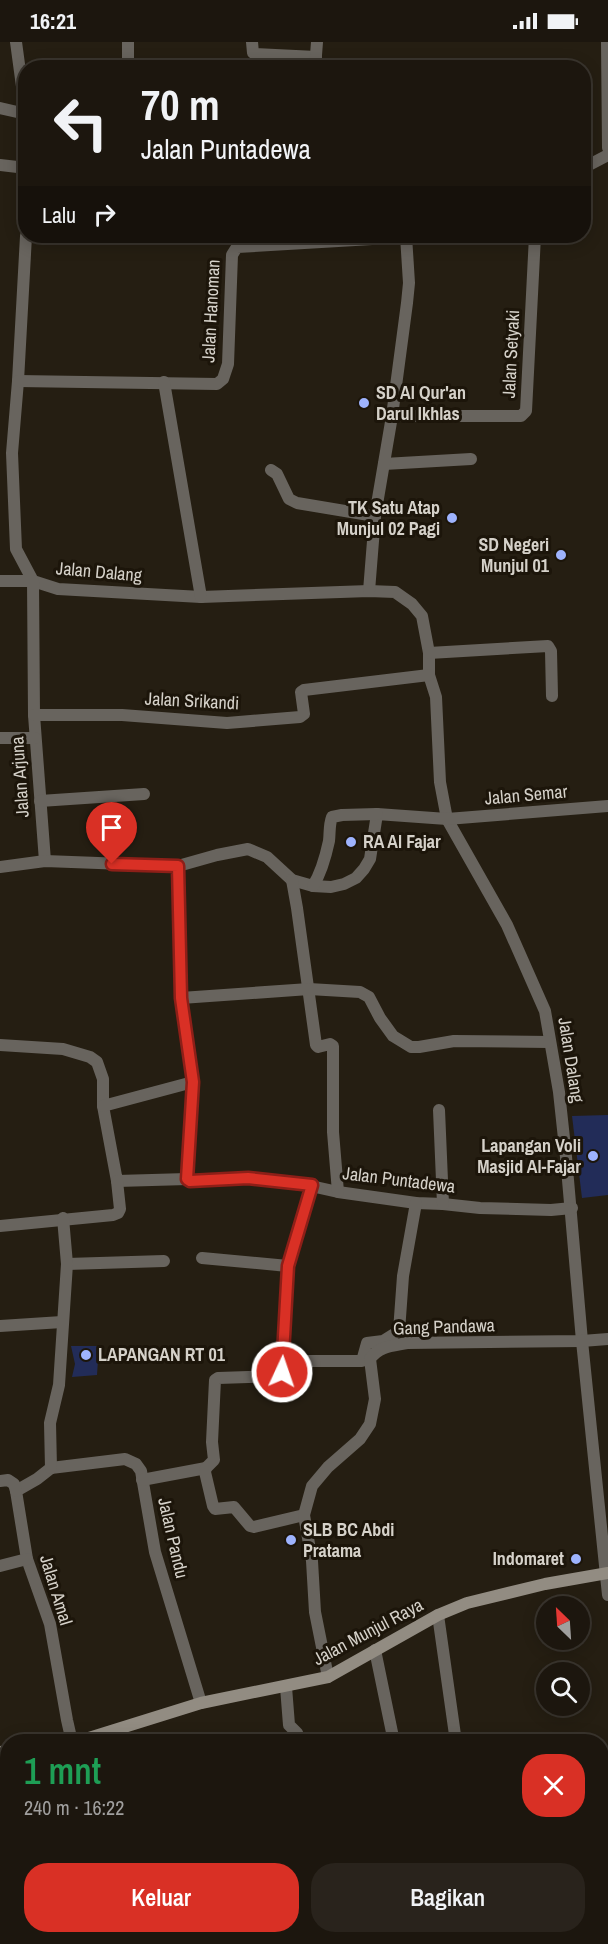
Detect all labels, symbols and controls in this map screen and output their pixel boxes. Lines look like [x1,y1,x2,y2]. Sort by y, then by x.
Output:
text: 16:21 [30,6,76,36]
text: 70 m [141,77,220,133]
icon: left [42,84,120,162]
text: Jalan Puntadewa [141,131,311,167]
icon: right [88,198,121,231]
text: Lalu [42,200,76,230]
street label: Jalan Hanoman [195,259,226,363]
street label: Jalan Setyaki [496,309,525,399]
place label: SD Al Qur'an Darul Ikhlas [376,380,466,426]
marker: SD Al Qur'an Darul Ikhlas [357,396,371,410]
place label: TK Satu Atap Munjul 02 Pagi [337,495,440,541]
marker: TK Satu Atap Munjul 02 Pagi [445,511,459,525]
place label: SD Negeri Munjul 01 [478,532,550,578]
marker: SD Negeri Munjul 01 [554,548,568,562]
street label: Jalan Dalang [55,555,144,588]
street label: Jalan Srikandi [144,686,240,715]
street label: Jalan Arjuna [4,736,35,818]
street label: Jalan Semar [484,778,568,811]
pin [86,802,137,864]
icon: arrive [95,811,128,844]
place label: RA Al Fajar [363,829,441,854]
marker: RA Al Fajar [344,835,358,849]
street label: Jalan Dalang [552,1015,591,1105]
place label: Lapangan Voli Masjid Al-Fajar [477,1133,581,1179]
marker: Lapangan Voli Masjid Al-Fajar [586,1149,600,1163]
street label: Jalan Puntadewa [341,1160,457,1199]
street label: Gang Pandawa [393,1312,495,1341]
position arrow [250,1340,314,1404]
place label: LAPANGAN RT 01 [98,1342,226,1367]
marker: LAPANGAN RT 01 [79,1348,93,1362]
street label: Jalan Pandu [152,1495,195,1581]
place label: SLB BC Abdi Pratama [303,1517,394,1563]
marker: SLB BC Abdi Pratama [284,1533,298,1547]
place label: Indomaret [493,1546,564,1571]
street label: Jalan Amal [34,1552,79,1628]
marker: Indomaret [569,1552,583,1566]
street label: Jalan Munjul Raya [308,1592,427,1671]
north arrow [536,1596,590,1650]
map controls [536,1596,590,1716]
button: search [536,1662,590,1716]
text: 1 mnt [24,1747,101,1795]
button: close [522,1754,585,1817]
text: 240 m · 16:22 [24,1794,124,1821]
button: Keluar [24,1863,299,1932]
button: Bagikan [311,1863,585,1932]

